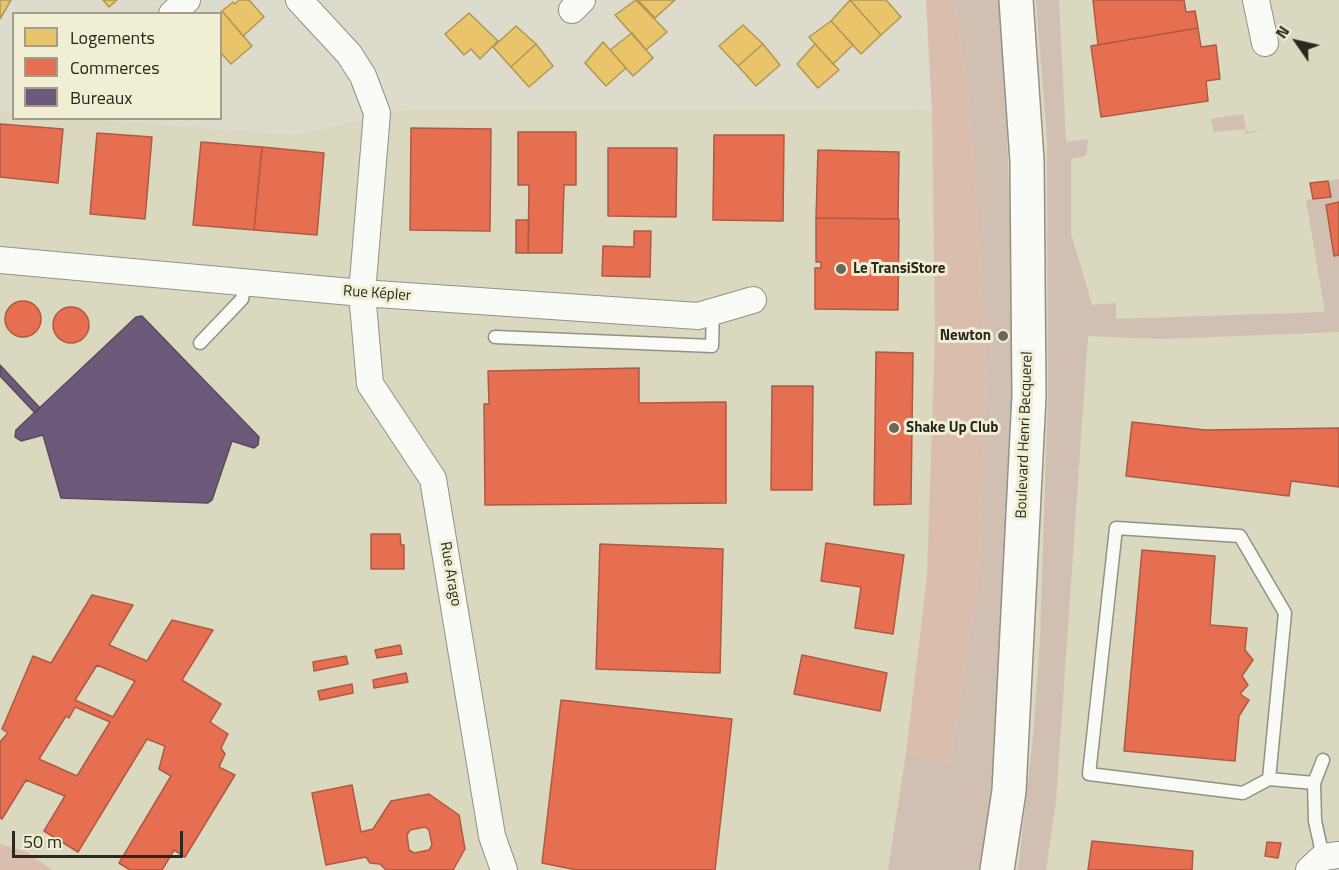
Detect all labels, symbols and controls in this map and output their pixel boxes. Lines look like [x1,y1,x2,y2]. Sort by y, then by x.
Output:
legend [12,12,222,120]
north arrow [1267,12,1327,72]
text: N [1269,21,1295,43]
text: Logements [70,24,155,51]
text: Commerces [70,54,160,81]
text: Bureaux [70,84,133,111]
place label: Le TransiStore [853,260,945,278]
marker: Le TransiStore [834,262,848,276]
street label: Rue Képler [342,283,412,305]
place label: Newton [940,327,991,345]
marker: Newton [996,329,1010,343]
street label: Boulevard Henri Becquerel [1013,351,1037,519]
place label: Shake Up Club [906,419,999,437]
marker: Shake Up Club [887,421,901,435]
street label: Rue Arago [435,540,465,608]
scale bar [15,819,186,857]
text: 50 m [23,828,62,855]

